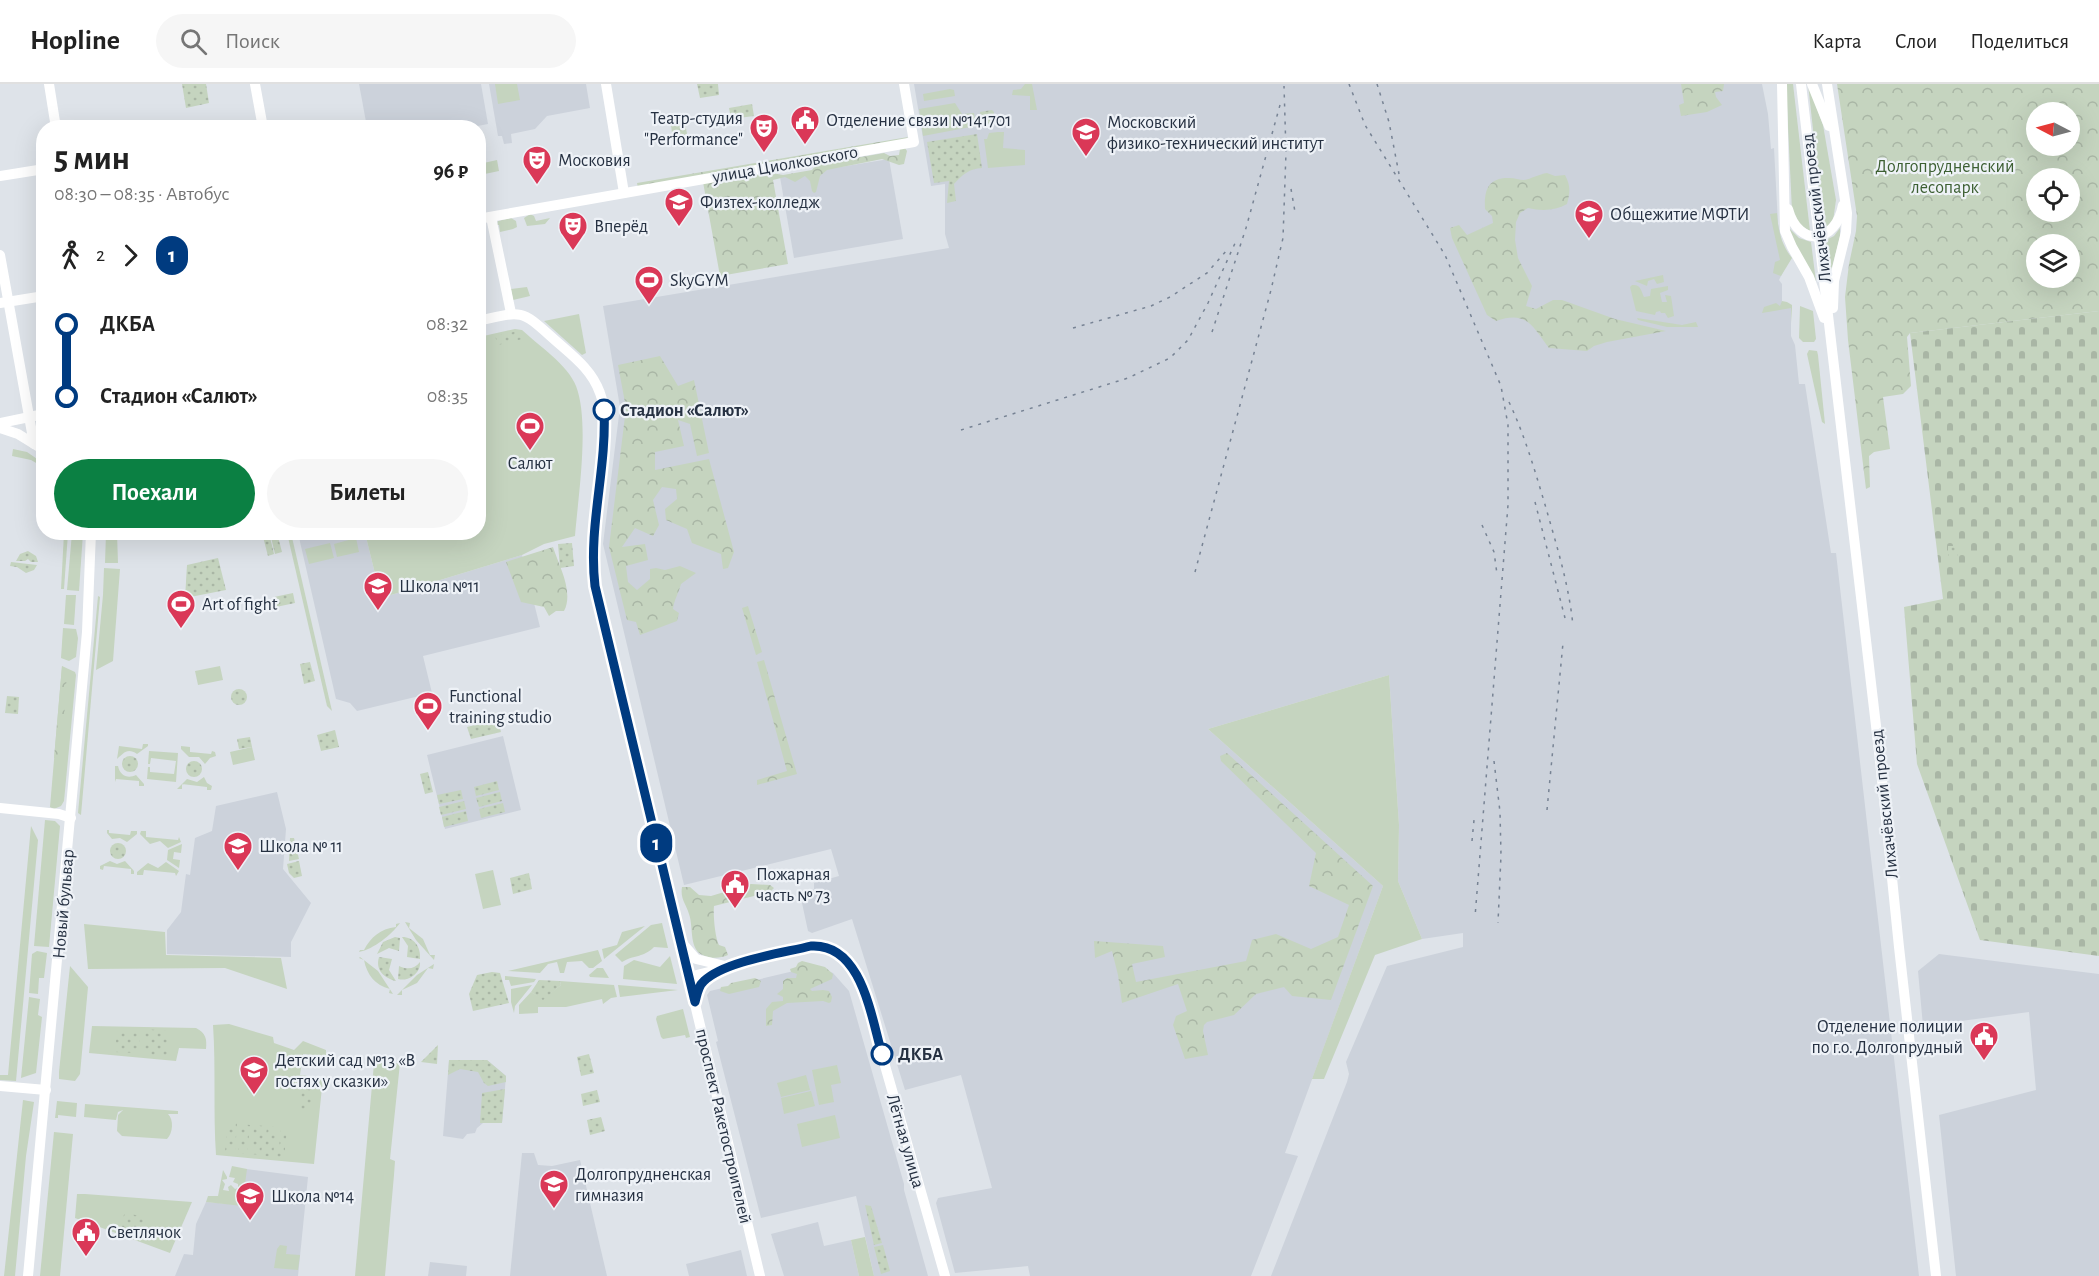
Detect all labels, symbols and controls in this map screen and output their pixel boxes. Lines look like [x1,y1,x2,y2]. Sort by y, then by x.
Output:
search box [156,14,576,68]
icon: search [177,25,210,58]
text: Hopline [30,27,120,55]
text: Поиск [225,30,280,52]
text: Карта [1812,31,1862,52]
text: Слои [1895,31,1937,52]
text: Поделиться [1970,31,2069,52]
north arrow [2026,102,2080,156]
map controls [2026,102,2080,288]
public building icon: Отделение связи №141701 [789,104,821,146]
place label: Театр-студия "Performance" [644,110,743,149]
theatre icon: Театр-студия "Performance" [748,112,780,154]
place label: Отделение связи №141701 [826,112,1012,130]
place label: Московский физико-технический институт [1107,114,1324,153]
school or university icon: Московский физико-технический институт [1070,116,1102,158]
street label: Лихачёвский проезд [1799,132,1835,283]
text: 5 мин [54,143,130,176]
street label: улица Циолковского [710,143,859,187]
theatre icon: Московия [521,144,553,186]
place label: Московия [558,152,631,170]
park label: Долгопрудненский лесопарк [1875,158,2015,197]
text: 96 ₽ [433,160,468,182]
button: locate [2026,168,2080,222]
text: 08:30 – 08:35 · Автобус [54,184,230,204]
school or university icon: Физтех-колледж [663,186,695,228]
place label: Физтех-колледж [700,194,820,212]
school or university icon: Общежитие МФТИ [1573,198,1605,240]
place label: Общежитие МФТИ [1610,205,1749,224]
theatre icon: Вперёд [557,210,589,252]
place label: Вперёд [594,218,648,236]
button: layers [2026,234,2080,288]
icon: walk [54,239,87,272]
icon: forward [114,239,147,272]
text: 2 [96,245,105,265]
text: 1 [168,245,176,266]
sports icon: SkyGYM [633,264,665,306]
place label: SkyGYM [670,272,729,290]
text: ДКБА [100,313,155,335]
text: 08:32 [426,314,468,334]
text: Стадион «Салют» [100,385,258,407]
text: 08:35 [427,386,468,406]
marker: Стадион «Салют» [593,399,615,421]
place label: Стадион «Салют» [620,402,749,420]
sports icon: Салют [514,410,546,452]
place label: Салют [508,455,553,473]
button: Поехали [54,459,255,528]
button: Билеты [267,459,468,528]
school or university icon: Школа №11 [362,570,394,612]
place label: Школа №11 [399,578,480,596]
sports icon: Art of fight [165,588,197,630]
place label: Art of fight [202,596,278,614]
place label: Functional training studio [449,688,552,727]
sports icon: Functional training studio [412,690,444,732]
street label: Лихачёвский проезд [1868,728,1902,879]
line badge: 1 [636,824,676,862]
school or university icon: Школа № 11 [222,830,254,872]
text: 1 [652,833,660,854]
place label: Школа № 11 [259,838,343,856]
street label: Новый бульвар [49,848,78,960]
place label: Пожарная часть № 73 [756,866,831,905]
public building icon: Пожарная часть № 73 [719,868,751,910]
place label: Отделение полиции по г.о. Долгопрудный [1811,1018,1963,1057]
public building icon: Отделение полиции по г.о. Долгопрудный [1968,1020,2000,1062]
street label: проспект Ракетостроителей [692,1027,754,1226]
marker: ДКБА [871,1043,893,1065]
place label: ДКБА [898,1046,943,1064]
place label: Детский сад №13 «В гостях у сказки» [275,1052,415,1091]
school or university icon: Детский сад №13 «В гостях у сказки» [238,1054,270,1096]
street label: Лётная улица [883,1092,927,1190]
place label: Долгопрудненская гимназия [575,1166,711,1205]
school or university icon: Долгопрудненская гимназия [538,1168,570,1210]
school or university icon: Школа №14 [234,1180,266,1222]
place label: Школа №14 [271,1188,355,1206]
public building icon: Светлячок [70,1216,102,1258]
place label: Светлячок [107,1224,182,1242]

